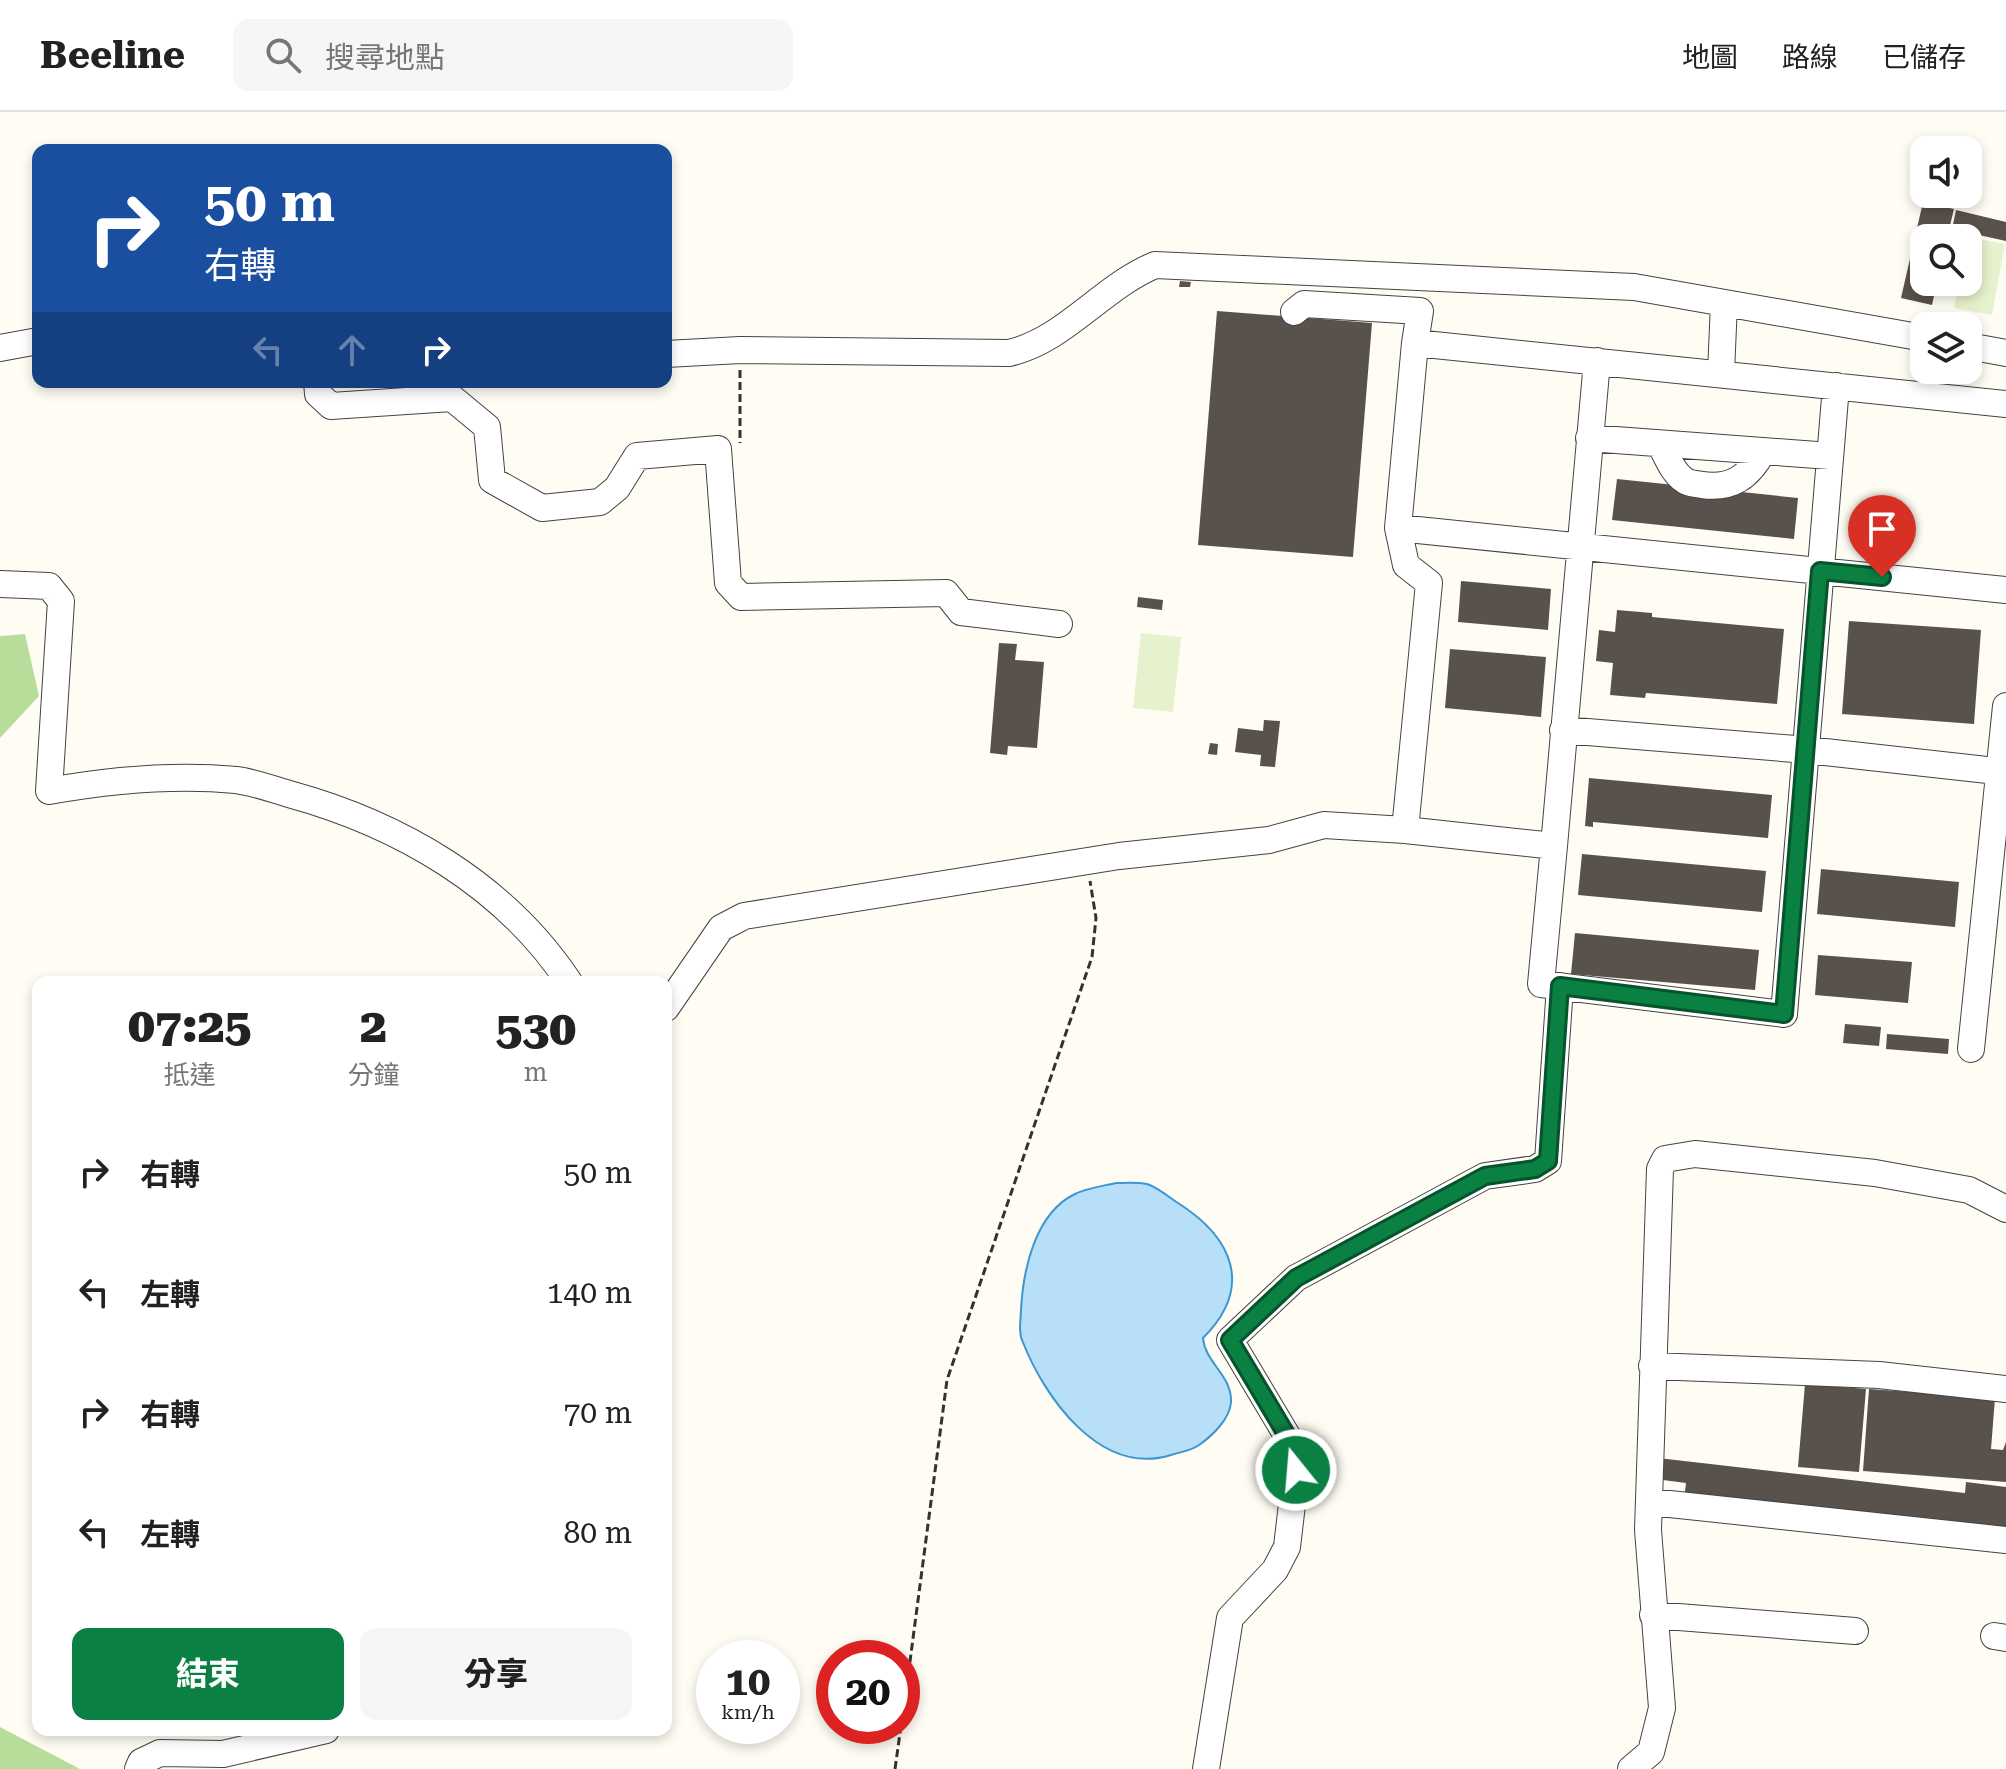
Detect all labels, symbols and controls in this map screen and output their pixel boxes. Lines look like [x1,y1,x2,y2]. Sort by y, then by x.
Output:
search box [233,19,793,91]
text: Beeline [40,33,185,77]
icon: search [261,33,305,77]
text: 搜尋地點 [325,40,445,75]
text: 地圖 [1682,41,1738,74]
text: 路線 [1782,41,1838,74]
text: 已儲存 [1882,41,1966,74]
map controls [1910,136,1982,384]
button: sound [1910,136,1982,208]
text: 50 m [204,169,335,235]
icon: right [72,176,176,280]
button: search [1910,224,1982,296]
text: 右轉 [204,245,276,287]
button: layers [1910,312,1982,384]
icon: left [246,328,290,372]
icon: ahead [330,328,374,372]
icon: right [414,328,458,372]
pin [1848,495,1916,577]
icon: arrive [1860,507,1904,551]
text: 07:25 [128,998,251,1054]
text: 2 [360,998,387,1054]
text: 530 [495,1001,576,1057]
text: m [524,1057,548,1087]
text: 抵達 [164,1060,216,1090]
text: 分鐘 [347,1060,399,1090]
icon: right [72,1150,116,1194]
text: 50 m [563,1155,632,1190]
text: 右轉 [140,1157,200,1192]
icon: left [72,1270,116,1314]
text: 140 m [547,1275,632,1310]
text: 左轉 [140,1277,200,1312]
icon: right [72,1390,116,1434]
text: 70 m [563,1395,632,1430]
text: 右轉 [140,1397,200,1432]
position arrow [1254,1428,1338,1512]
icon: left [72,1510,116,1554]
text: 80 m [563,1515,632,1550]
text: 左轉 [140,1517,200,1552]
button: 結束 [72,1628,344,1720]
button: 分享 [360,1628,632,1720]
speed limit sign: 20 [816,1640,920,1744]
text: 10 [726,1658,770,1705]
text: km/h [721,1700,775,1724]

